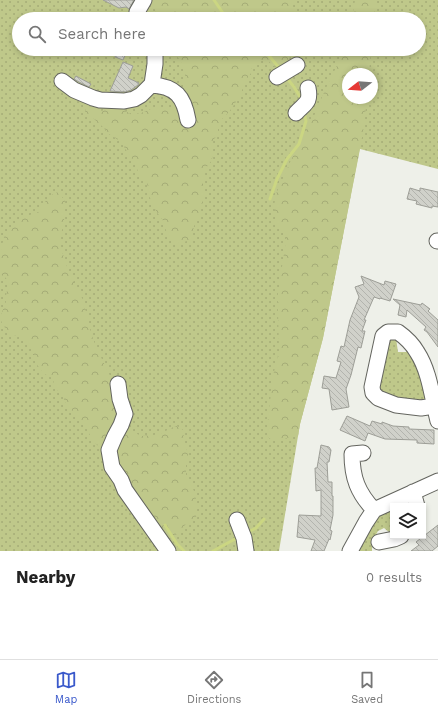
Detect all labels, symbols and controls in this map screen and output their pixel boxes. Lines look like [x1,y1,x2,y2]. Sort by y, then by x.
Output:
search box [12,12,426,56]
icon: search [26,23,48,45]
text: Search here [58,25,146,43]
north arrow [342,68,378,104]
map controls [390,503,426,539]
button: layers [390,503,426,539]
text: Nearby [16,567,75,587]
text: 0 results [366,570,422,585]
tab: Map [55,669,77,706]
tab: Directions [187,669,241,706]
tab: Saved [351,669,383,706]

